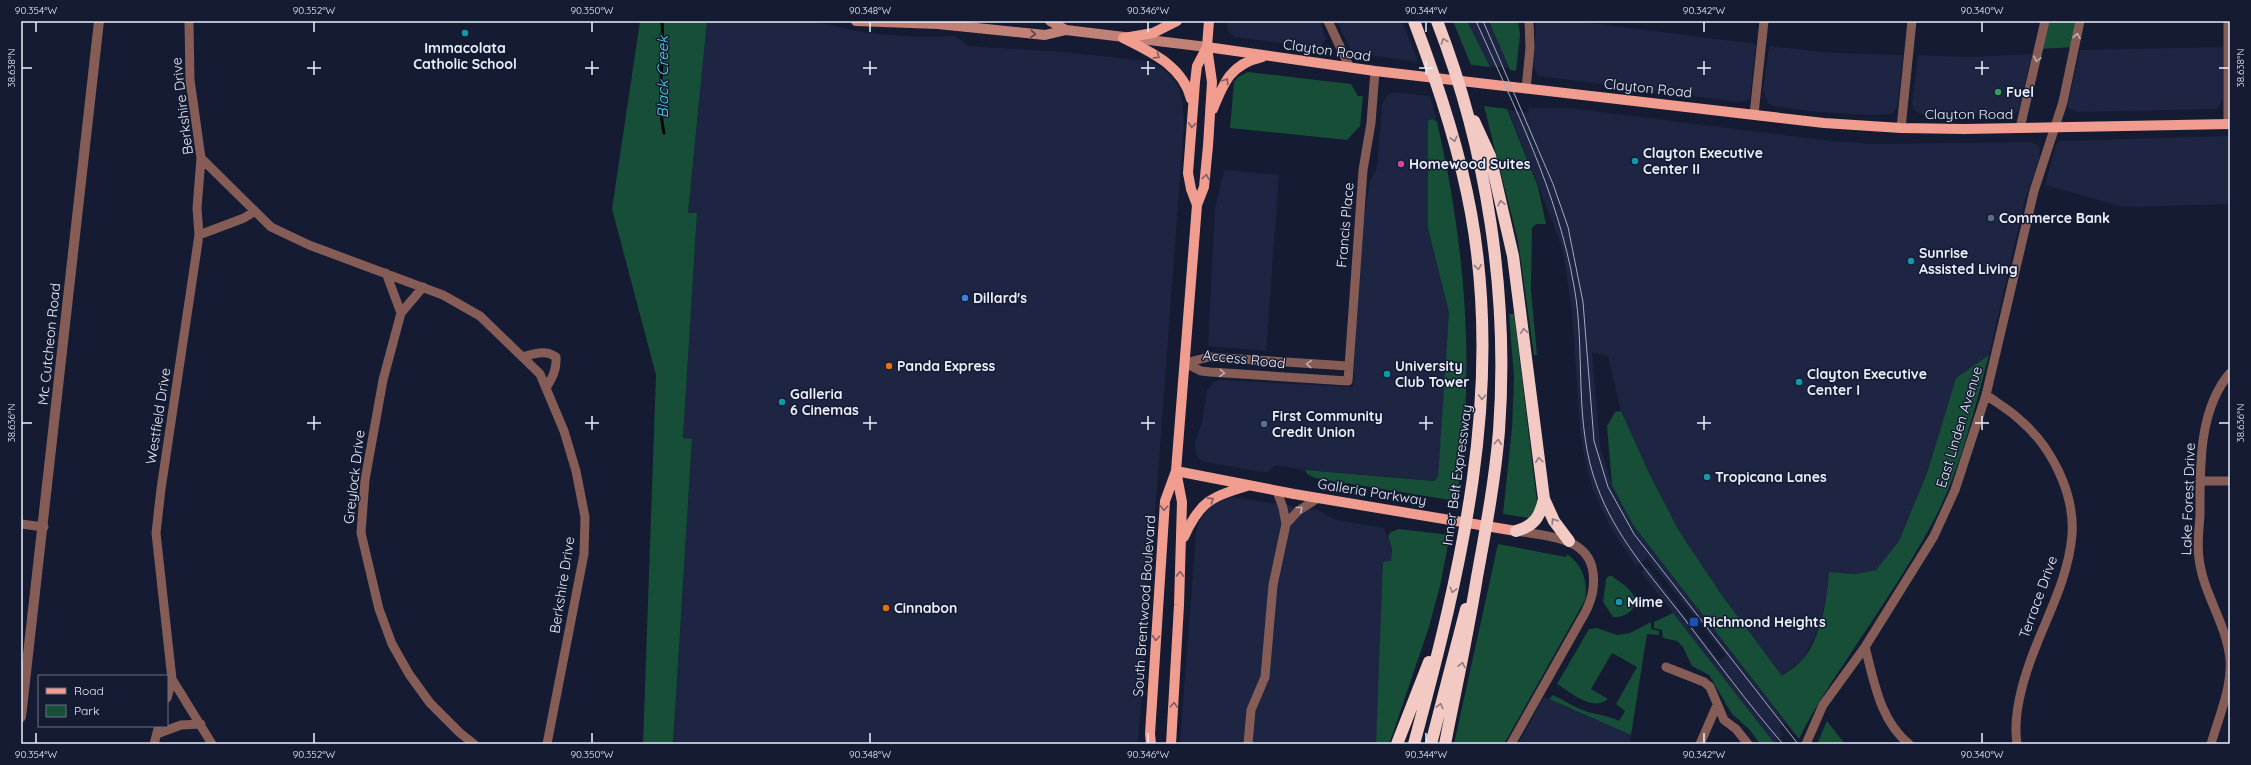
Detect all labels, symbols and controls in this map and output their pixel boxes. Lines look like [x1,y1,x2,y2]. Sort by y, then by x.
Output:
text: 90.354°W [15,4,57,17]
text: 90.352°W [293,4,336,17]
text: 90.350°W [571,4,614,17]
text: 90.348°W [849,4,891,17]
text: 90.346°W [1127,4,1169,17]
text: 90.344°W [1405,4,1447,17]
text: 90.342°W [1683,4,1726,17]
text: 90.340°W [1961,4,2004,17]
marker: Immacolata Catholic School [460,28,470,38]
one-way arrow [1030,29,1036,38]
one-way arrow [2073,33,2081,39]
water label: Black Creek [653,34,672,118]
street label: Clayton Road [1282,35,1372,65]
one-way arrow [1440,38,1449,45]
place label: Immacolata Catholic School [413,39,517,73]
text: 38.638°N [5,48,18,88]
text: 38.638°N [2234,48,2247,88]
one-way arrow [1153,51,1160,59]
street label: Berkshire Drive [167,56,197,156]
one-way arrow [2033,56,2041,62]
street label: Clayton Road [1603,74,1693,102]
one-way arrow [1221,78,1229,85]
place label: Fuel [2006,83,2034,101]
marker: Fuel [1993,87,2003,97]
street label: Clayton Road [1925,105,2013,123]
one-way arrow [1187,122,1196,128]
one-way arrow [1450,136,1458,143]
place label: Clayton Executive Center II [1643,144,1763,178]
place label: Homewood Suites [1409,155,1531,173]
marker: Clayton Executive Center II [1630,156,1640,166]
marker: Homewood Suites [1396,159,1406,169]
one-way arrow [1201,173,1210,180]
street label: Francis Place [1332,182,1358,268]
one-way arrow [1498,200,1506,206]
place label: Commerce Bank [1999,209,2110,227]
marker: Commerce Bank [1986,213,1996,223]
place label: Sunrise Assisted Living [1919,244,2018,278]
marker: Sunrise Assisted Living [1906,256,1916,266]
one-way arrow [1474,264,1483,270]
street label: Mc Cutcheon Road [34,282,64,406]
place label: Dillard's [973,289,1027,307]
marker: Dillard's [960,293,970,303]
one-way arrow [1520,328,1529,334]
street label: Access Road [1202,346,1286,372]
place label: Panda Express [897,357,995,375]
place label: University Club Tower [1395,357,1469,391]
one-way arrow [1306,359,1312,368]
marker: Panda Express [884,361,894,371]
street label: East Linden Avenue [1932,364,1986,490]
place label: Clayton Executive Center I [1807,365,1927,399]
street label: Westfield Drive [141,366,175,466]
one-way arrow [1219,369,1225,378]
marker: University Club Tower [1382,369,1392,379]
marker: Clayton Executive Center I [1794,377,1804,387]
place label: Galleria 6 Cinemas [790,385,859,419]
one-way arrow [1478,394,1486,400]
marker: Galleria 6 Cinemas [777,397,787,407]
text: 38.636°N [5,403,18,443]
street label: Inner Belt Expressway [1438,403,1476,547]
text: 38.636°N [2234,403,2247,443]
place label: First Community Credit Union [1272,407,1383,441]
marker: First Community Credit Union [1259,419,1269,429]
street label: Greylock Drive [339,429,369,525]
one-way arrow [1493,439,1502,445]
street label: Lake Forest Drive [2177,442,2199,556]
one-way arrow [1535,457,1544,463]
place label: Tropicana Lanes [1715,468,1827,486]
marker: Tropicana Lanes [1702,472,1712,482]
street label: Galleria Parkway [1316,475,1428,509]
one-way arrow [1206,497,1213,504]
one-way arrow [1160,505,1169,511]
one-way arrow [1296,507,1303,514]
street label: South Brentwood Boulevard [1129,515,1159,697]
one-way arrow [1552,518,1559,525]
street label: Berkshire Drive [545,535,579,635]
street label: Terrace Drive [2015,553,2061,641]
one-way arrow [1176,571,1185,577]
one-way arrow [1449,587,1457,594]
place label: Mime [1627,593,1663,611]
marker: Mime [1614,597,1624,607]
place label: Cinnabon [894,599,957,617]
marker: Cinnabon [881,603,891,613]
place label: Richmond Heights [1703,613,1826,631]
marker: Richmond Heights [1688,616,1700,628]
one-way arrow [1152,635,1161,641]
one-way arrow [1457,662,1465,668]
legend [38,675,168,727]
text: Road [74,683,104,698]
one-way arrow [1170,702,1179,708]
text: Park [74,703,99,718]
one-way arrow [1435,703,1444,710]
text: 90.354°W [15,748,57,761]
text: 90.352°W [293,748,336,761]
text: 90.350°W [571,748,614,761]
text: 90.348°W [849,748,891,761]
text: 90.346°W [1127,748,1169,761]
text: 90.344°W [1405,748,1447,761]
text: 90.342°W [1683,748,1726,761]
text: 90.340°W [1961,748,2004,761]

